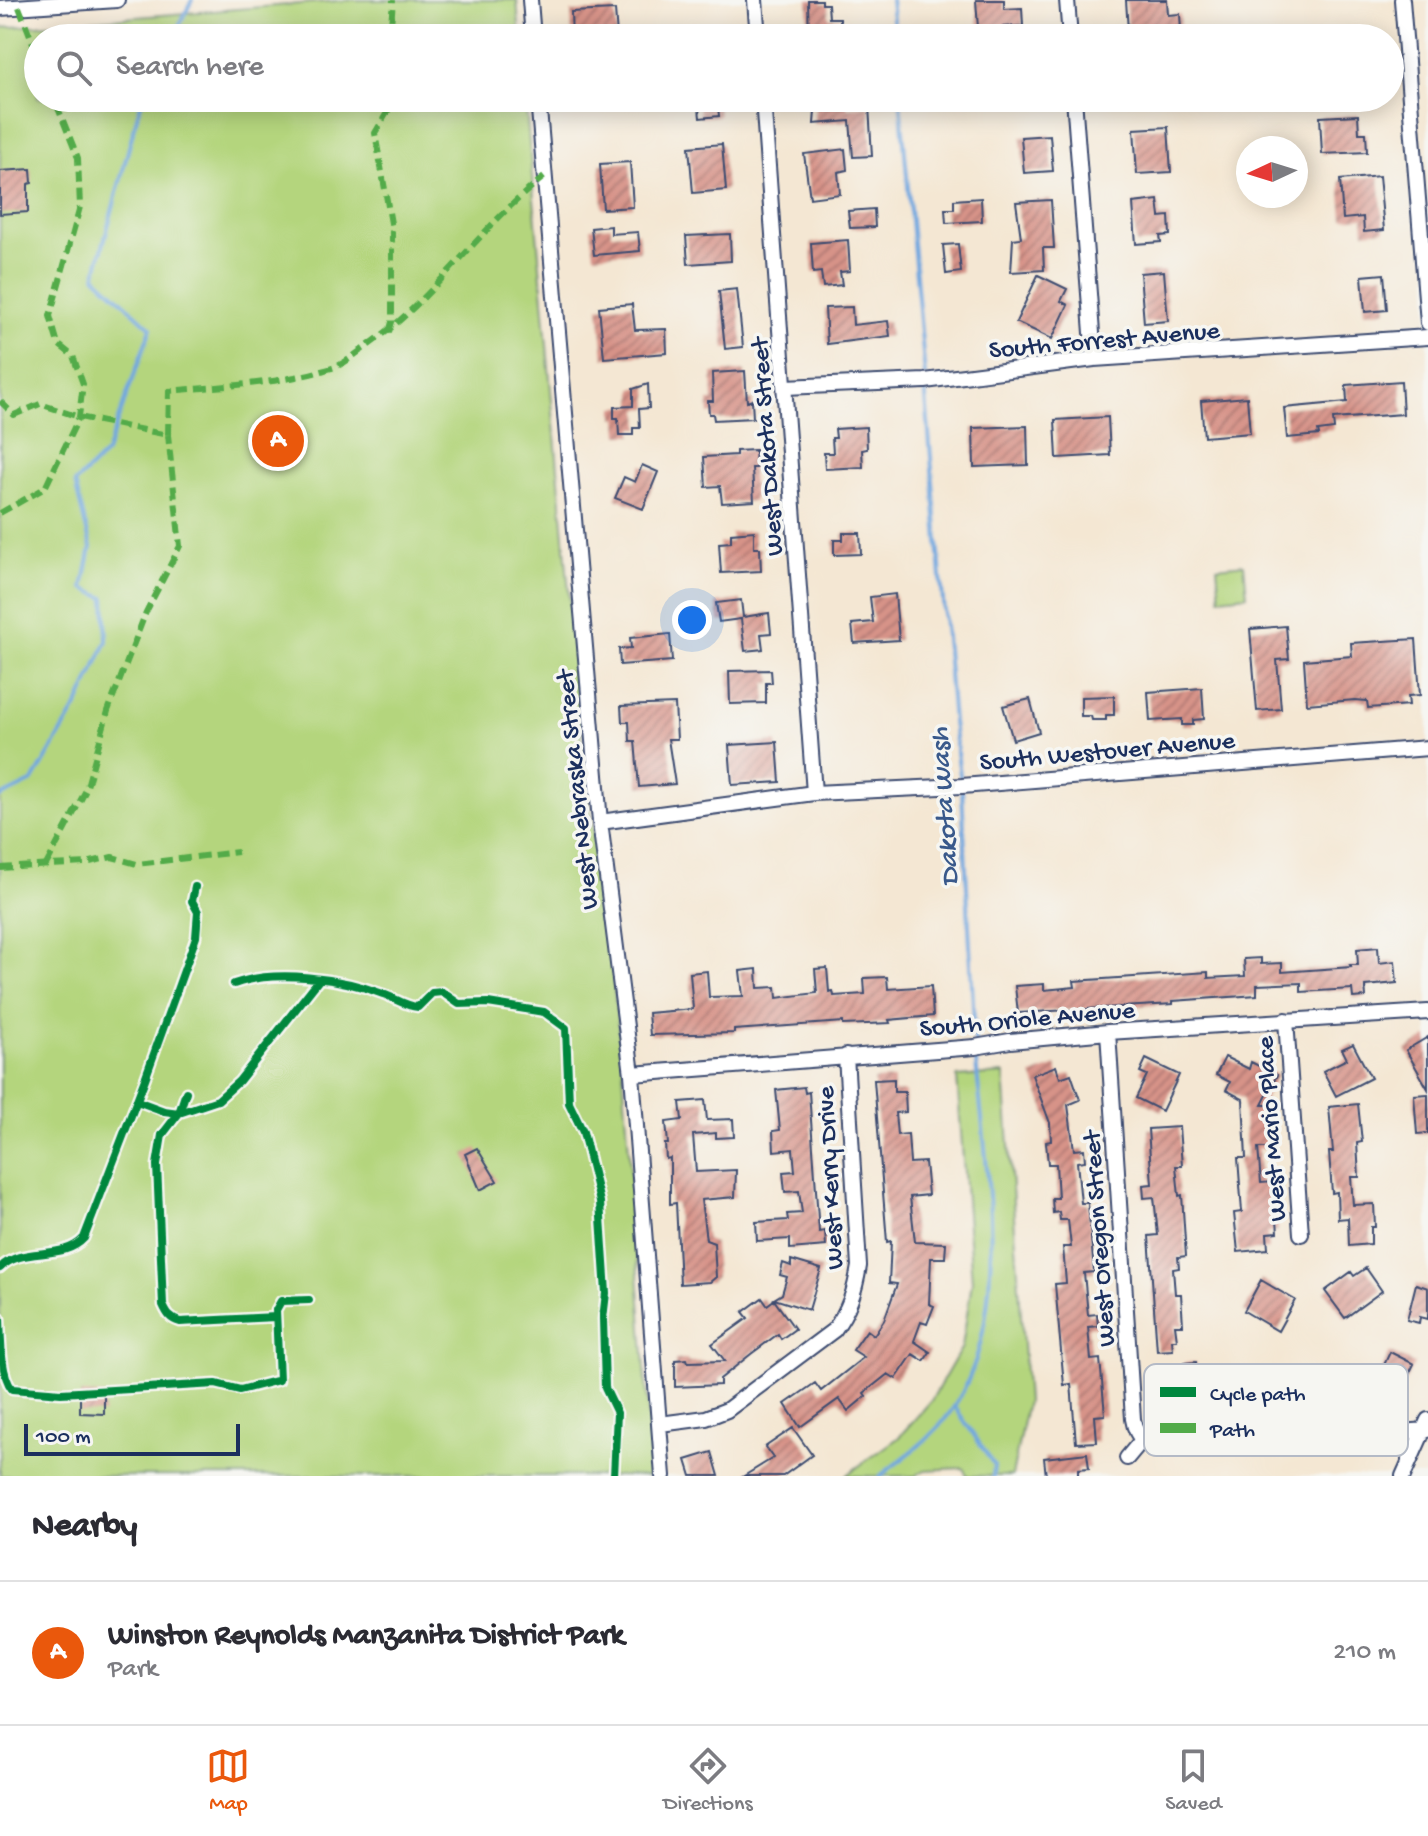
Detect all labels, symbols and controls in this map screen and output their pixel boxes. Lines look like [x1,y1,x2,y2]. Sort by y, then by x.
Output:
search box [24,24,1404,112]
icon: search [52,46,96,90]
text: Search here [116,51,264,86]
north arrow [1236,136,1308,208]
street label: South Forrest Avenue [988,317,1222,368]
street label: West Dakota Street [746,334,793,557]
pin: A [252,411,304,471]
your location [672,600,712,640]
street label: West Nebraska Street [551,666,607,911]
water label: Dakota Wash [924,725,968,887]
street label: South Westover Avenue [978,727,1237,780]
street label: South Oriole Avenue [918,997,1137,1046]
street label: West Mario Place [1252,1034,1295,1222]
street label: West Kerry Drive [812,1085,853,1270]
street label: West Oregon Street [1078,1127,1124,1348]
legend [1144,1364,1408,1456]
text: Cycle path [1210,1383,1306,1409]
text: Path [1209,1419,1255,1445]
scale bar [24,1420,240,1456]
text: 100 m [36,1425,91,1451]
text: Nearby [32,1508,137,1548]
text: Winston Reynolds Manzanita District Park [108,1620,624,1655]
text: A [50,1638,66,1669]
text: 210 m [1333,1638,1396,1669]
text: Park [108,1655,158,1686]
tab: Map [206,1744,250,1818]
tab: Directions [663,1744,753,1818]
tab: Saved [1165,1744,1222,1818]

